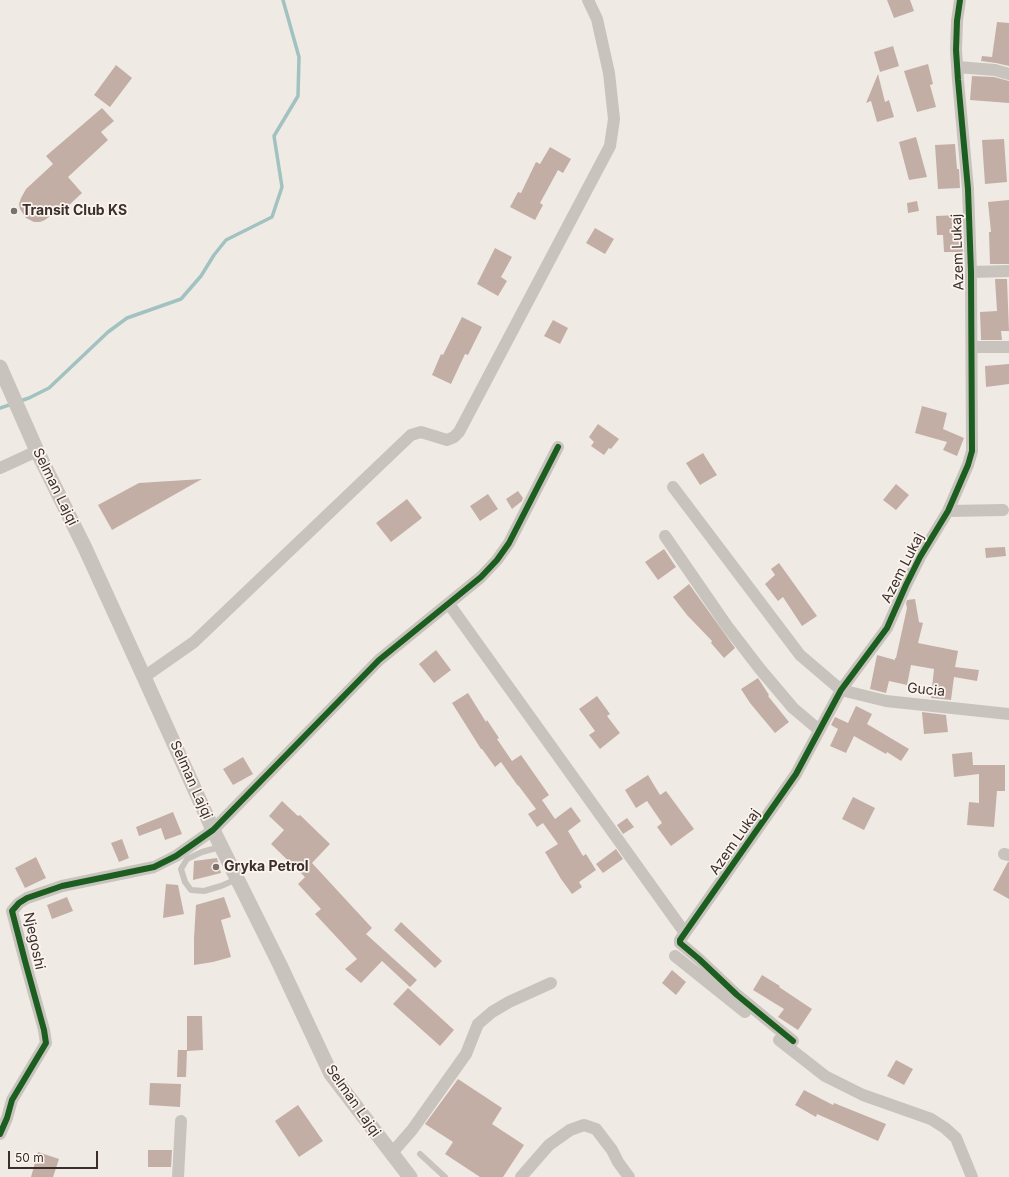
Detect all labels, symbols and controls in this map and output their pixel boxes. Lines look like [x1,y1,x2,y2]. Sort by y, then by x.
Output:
place label: Transit Club KS [22,203,127,219]
marker: Transit Club KS [9,206,19,216]
street label: Azem Lukaj [948,213,968,291]
street label: Selman Lajqi [29,446,81,528]
street label: Azem Lukaj [878,530,928,606]
street label: Gucia [906,680,946,700]
street label: Selman Lajqi [166,738,216,822]
street label: Azem Lukaj [706,806,764,878]
place label: Gryka Petrol [224,859,309,875]
marker: Gryka Petrol [211,862,221,872]
street label: Njegoshi [20,911,48,971]
street label: Selman Lajqi [322,1062,384,1140]
scale bar [10,1143,100,1169]
text: 50 m [15,1150,44,1165]

